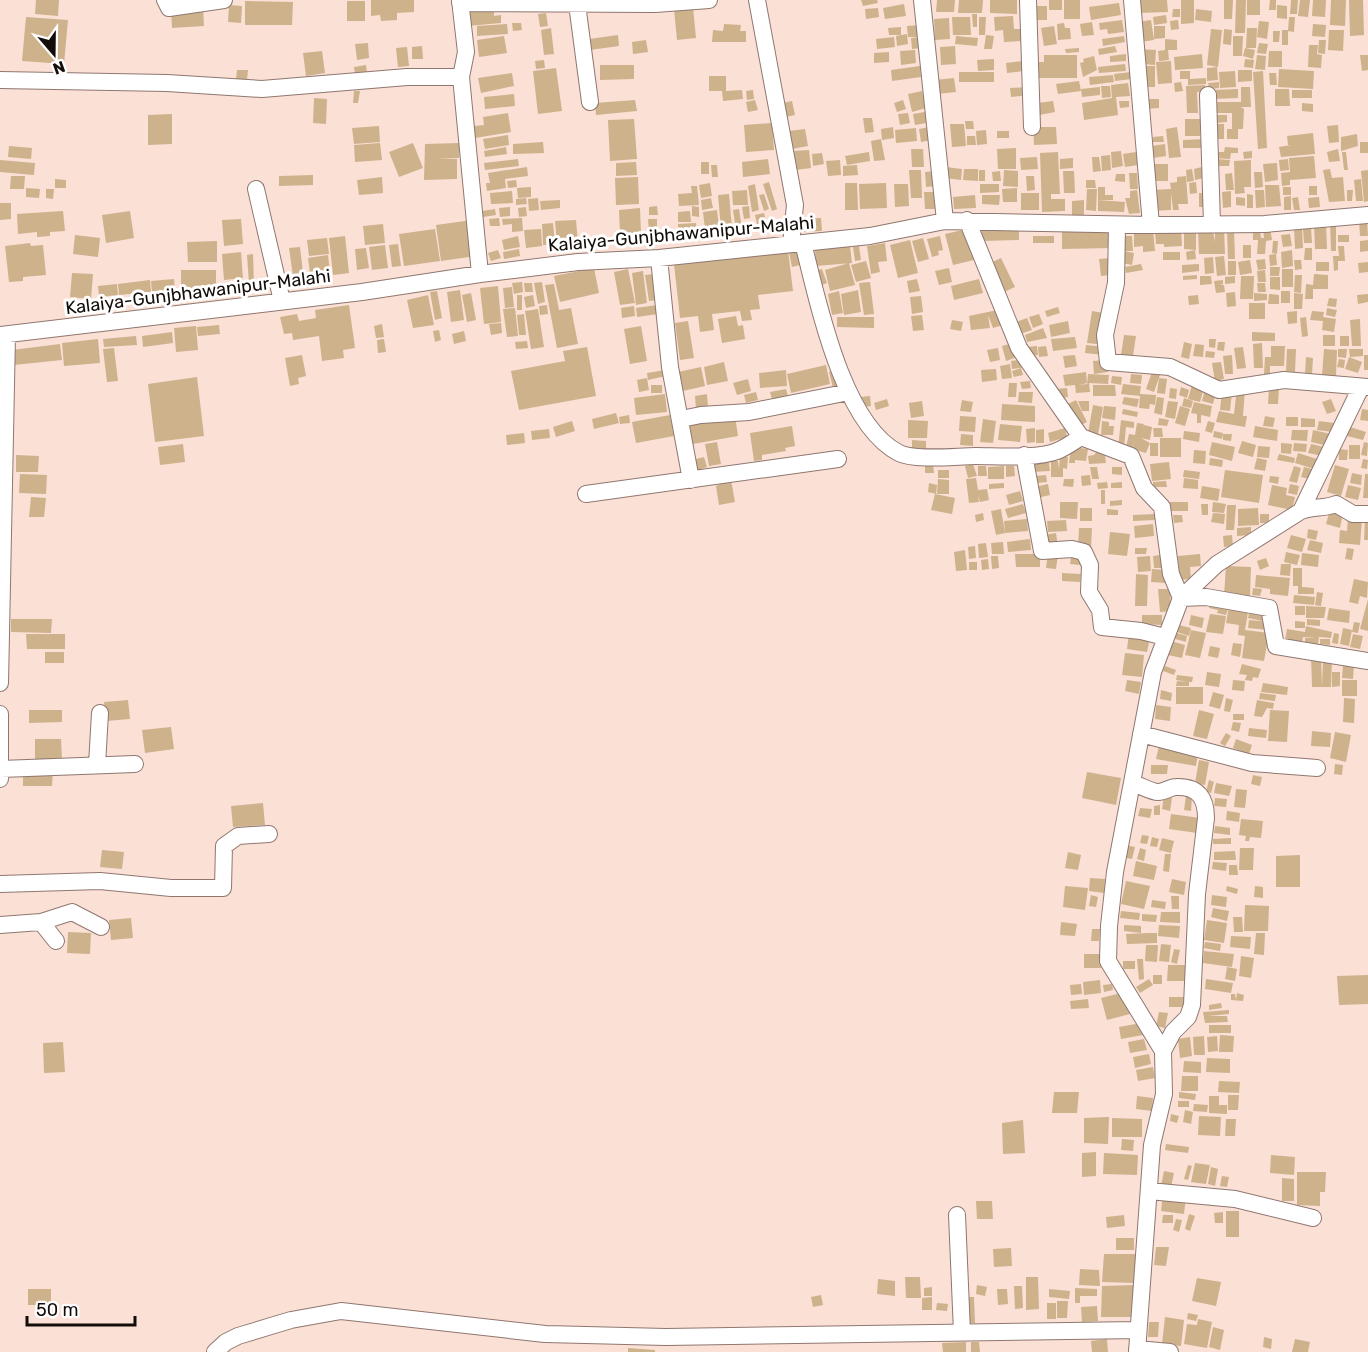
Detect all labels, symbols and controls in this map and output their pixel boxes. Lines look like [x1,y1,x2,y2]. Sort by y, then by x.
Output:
north arrow [24,24,84,84]
text: N [50,57,68,79]
street label: Kalaiya-Gunjbhawanipur-Malahi [547,211,815,257]
street label: Kalaiya-Gunjbhawanipur-Malahi [64,265,332,319]
scale bar [27,1289,135,1327]
text: 50 m [36,1299,79,1321]

